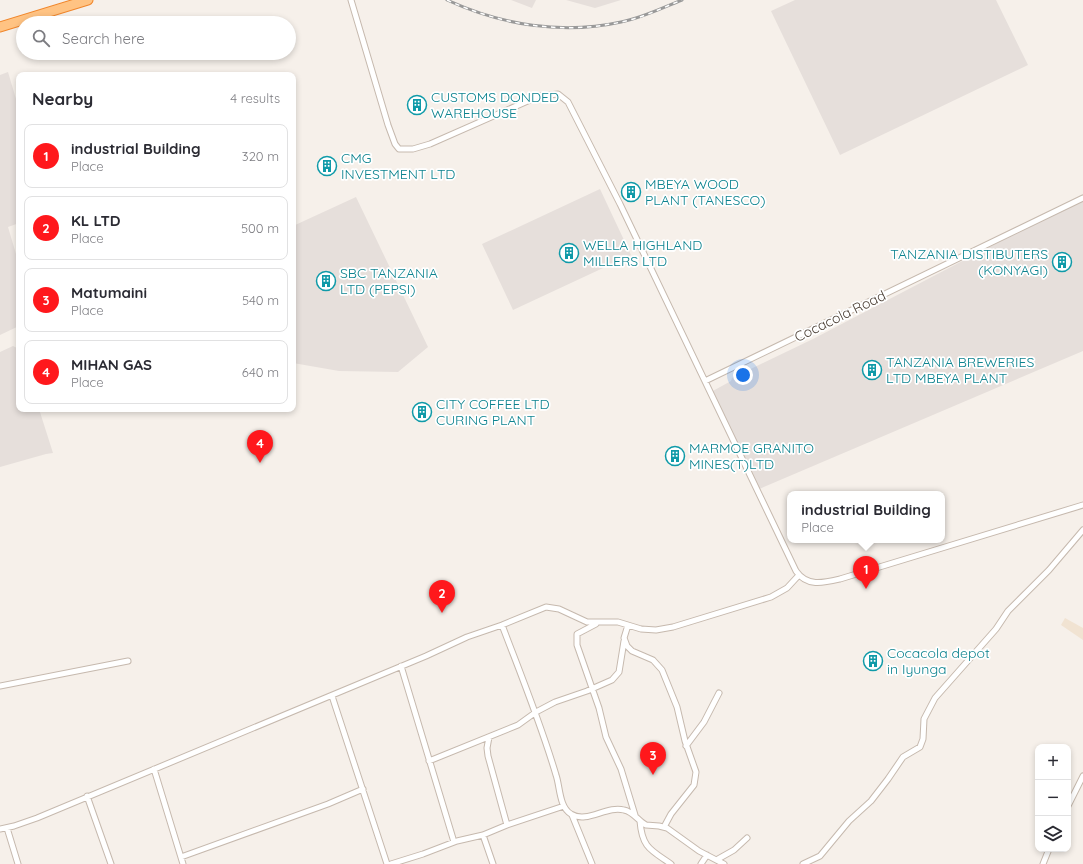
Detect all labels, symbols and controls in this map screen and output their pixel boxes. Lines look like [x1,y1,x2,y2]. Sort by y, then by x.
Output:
search box [16,16,296,60]
icon: search [30,27,52,49]
text: Search here [62,29,145,48]
text: Nearby [32,88,93,109]
place label: CUSTOMS DONDED WAREHOUSE [431,88,559,122]
text: 4 results [230,90,280,106]
building icon: CUSTOMS DONDED WAREHOUSE [406,94,428,116]
text: industrial Building [71,139,201,158]
text: 1 [43,148,49,164]
text: 320 m [242,148,279,164]
place label: CMG INVESTMENT LTD [341,149,455,183]
building icon: CMG INVESTMENT LTD [316,155,338,177]
text: Place [71,158,104,174]
place label: MBEYA WOOD PLANT (TANESCO) [645,175,765,209]
building icon: MBEYA WOOD PLANT (TANESCO) [620,181,642,203]
text: KL LTD [71,211,121,230]
text: 2 [42,220,50,236]
text: 500 m [241,220,279,236]
text: Place [71,230,104,246]
place label: WELLA HIGHLAND MILLERS LTD [583,236,702,270]
building icon: WELLA HIGHLAND MILLERS LTD [558,242,580,264]
place label: TANZANIA DISTIBUTERS (KONYAGI) [890,245,1048,279]
building icon: TANZANIA DISTIBUTERS (KONYAGI) [1051,251,1073,273]
place label: SBC TANZANIA LTD (PEPSI) [340,264,438,298]
building icon: SBC TANZANIA LTD (PEPSI) [315,270,337,292]
text: Matumaini [71,283,147,302]
street label: Cocacola Road [791,286,889,346]
text: 3 [43,292,49,308]
text: 540 m [242,292,279,308]
text: Place [71,302,104,318]
place label: TANZANIA BREWERIES LTD MBEYA PLANT [886,353,1034,387]
text: MIHAN GAS [71,355,152,374]
building icon: TANZANIA BREWERIES LTD MBEYA PLANT [861,359,883,381]
text: 4 [42,364,50,380]
text: 640 m [242,364,279,380]
your location [733,365,753,385]
text: Place [71,374,104,390]
place label: CITY COFFEE LTD CURING PLANT [436,395,549,429]
building icon: CITY COFFEE LTD CURING PLANT [411,401,433,423]
pin: 4 [247,430,273,463]
place label: MARMOE GRANITO MINES(T)LTD [689,439,814,473]
building icon: MARMOE GRANITO MINES(T)LTD [664,445,686,467]
popup [787,491,945,543]
text: industrial Building [801,500,931,519]
text: Place [801,519,834,535]
pin: 1 [853,556,879,589]
pin: 2 [429,580,455,613]
place label: Cocacola depot in Iyunga [887,644,990,678]
building icon: Cocacola depot in Iyunga [862,650,884,672]
pin: 3 [640,742,666,775]
map controls [1035,744,1071,852]
button: + [1035,744,1071,780]
button: − [1035,780,1071,816]
button: layers [1035,816,1071,852]

